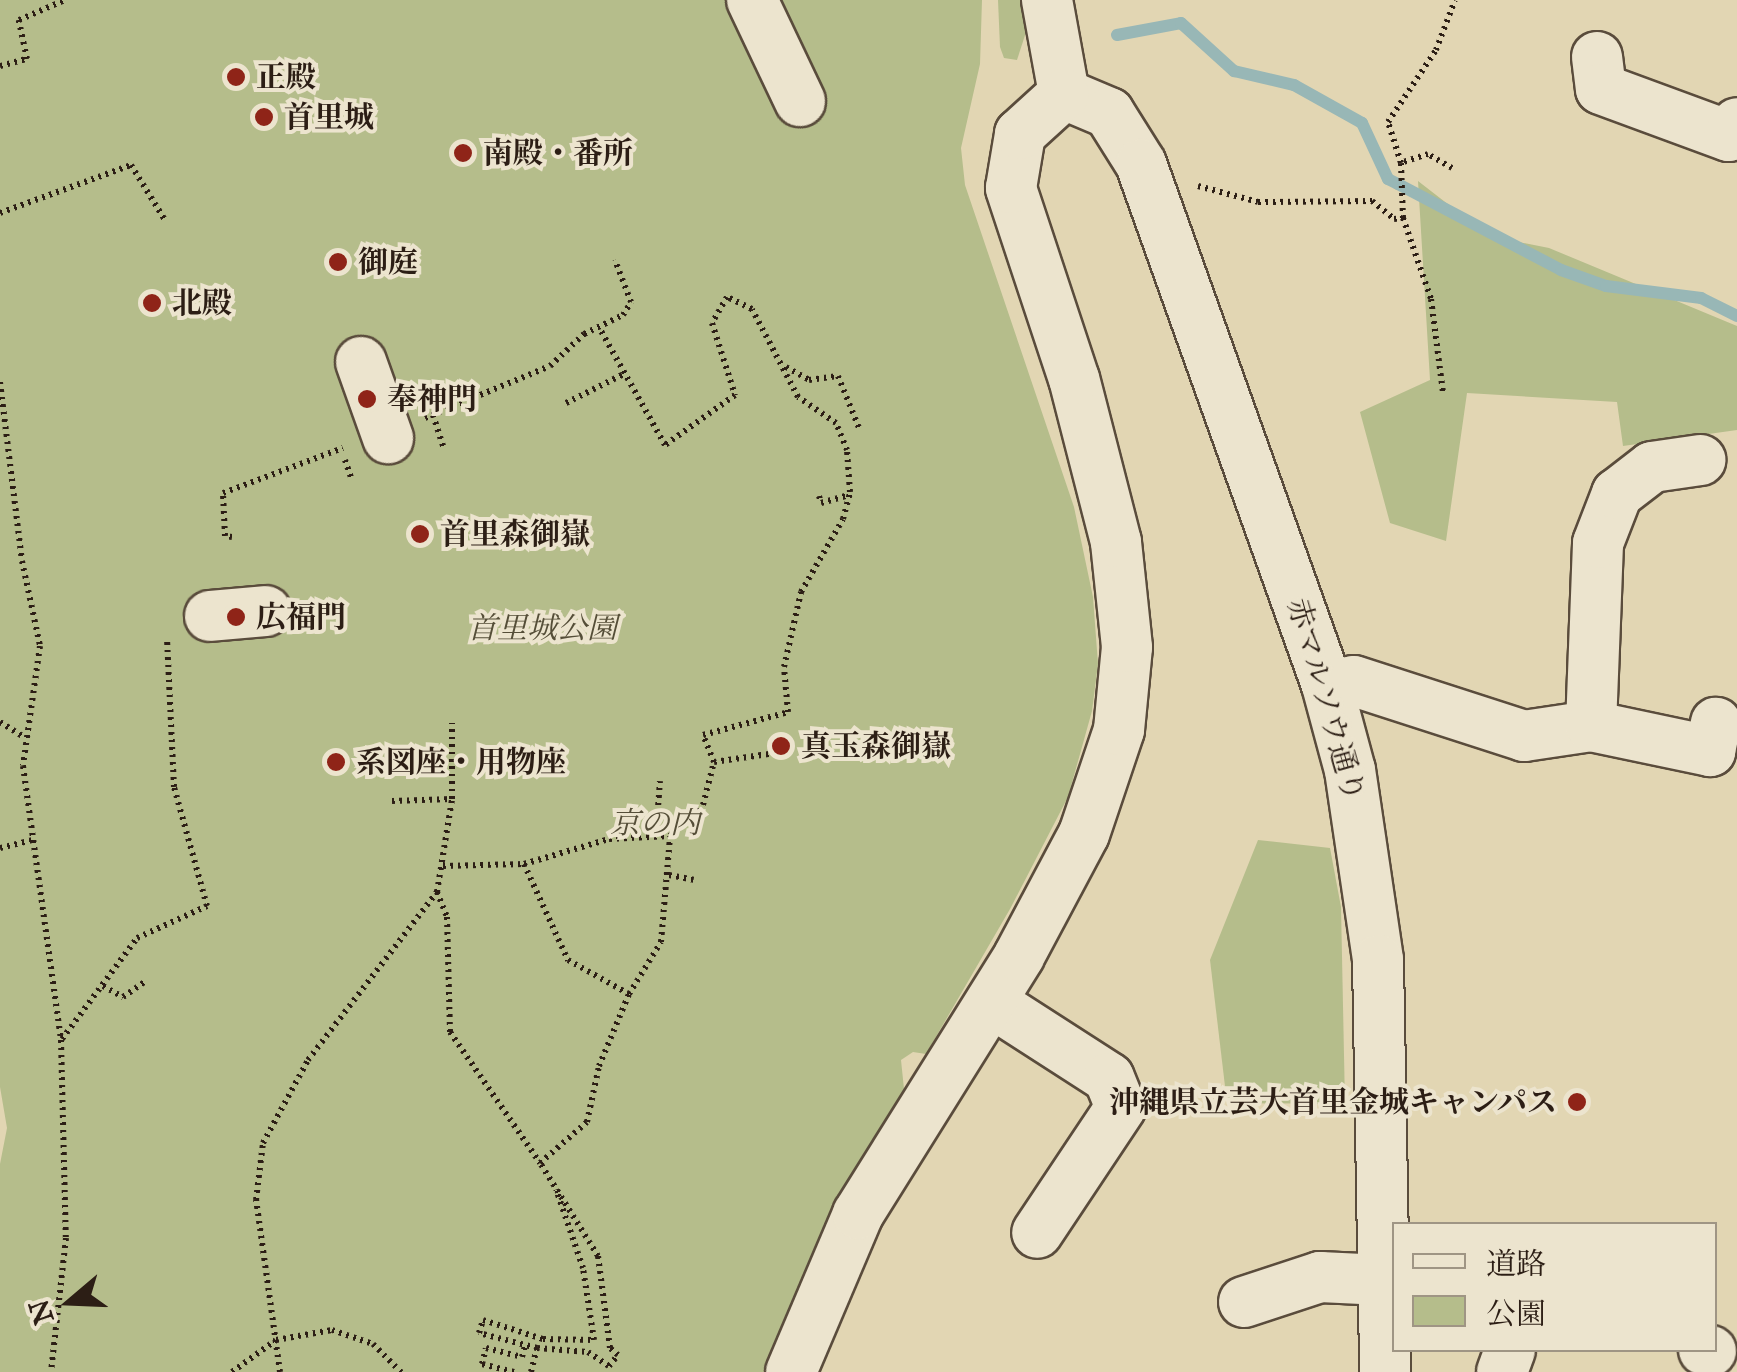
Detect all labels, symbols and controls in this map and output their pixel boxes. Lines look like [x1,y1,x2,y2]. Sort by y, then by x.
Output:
place label: 正殿 [256,59,316,95]
marker: 正殿 [225,66,247,88]
place label: 首里城 [284,99,374,135]
marker: 首里城 [253,106,275,128]
place label: 南殿・番所 [483,135,633,171]
marker: 南殿・番所 [452,142,474,164]
place label: 御庭 [358,244,418,280]
marker: 御庭 [327,251,349,273]
place label: 北殿 [172,285,232,321]
marker: 北殿 [141,292,163,314]
place label: 奉神門 [387,381,477,417]
marker: 奉神門 [356,388,378,410]
place label: 首里森御嶽 [440,516,590,552]
marker: 首里森御嶽 [409,523,431,545]
street label: 赤マルソウ通り [1280,594,1372,806]
place label: 広福門 [256,599,346,635]
marker: 広福門 [225,606,247,628]
park label: 首里城公園 [467,610,617,646]
place label: 真玉森御嶽 [801,728,951,764]
marker: 真玉森御嶽 [770,735,792,757]
place label: 系図座・用物座 [356,744,566,780]
marker: 系図座・用物座 [325,751,347,773]
park label: 京の内 [610,805,700,841]
place label: 沖縄県立芸大首里金城キャンパス [1107,1084,1557,1120]
marker: 沖縄県立芸大首里金城キャンパス [1566,1091,1588,1113]
legend [1392,1222,1717,1352]
text: 道路 [1486,1246,1546,1282]
north arrow [20,1252,120,1352]
text: N [21,1295,62,1329]
text: 公園 [1486,1296,1546,1332]

